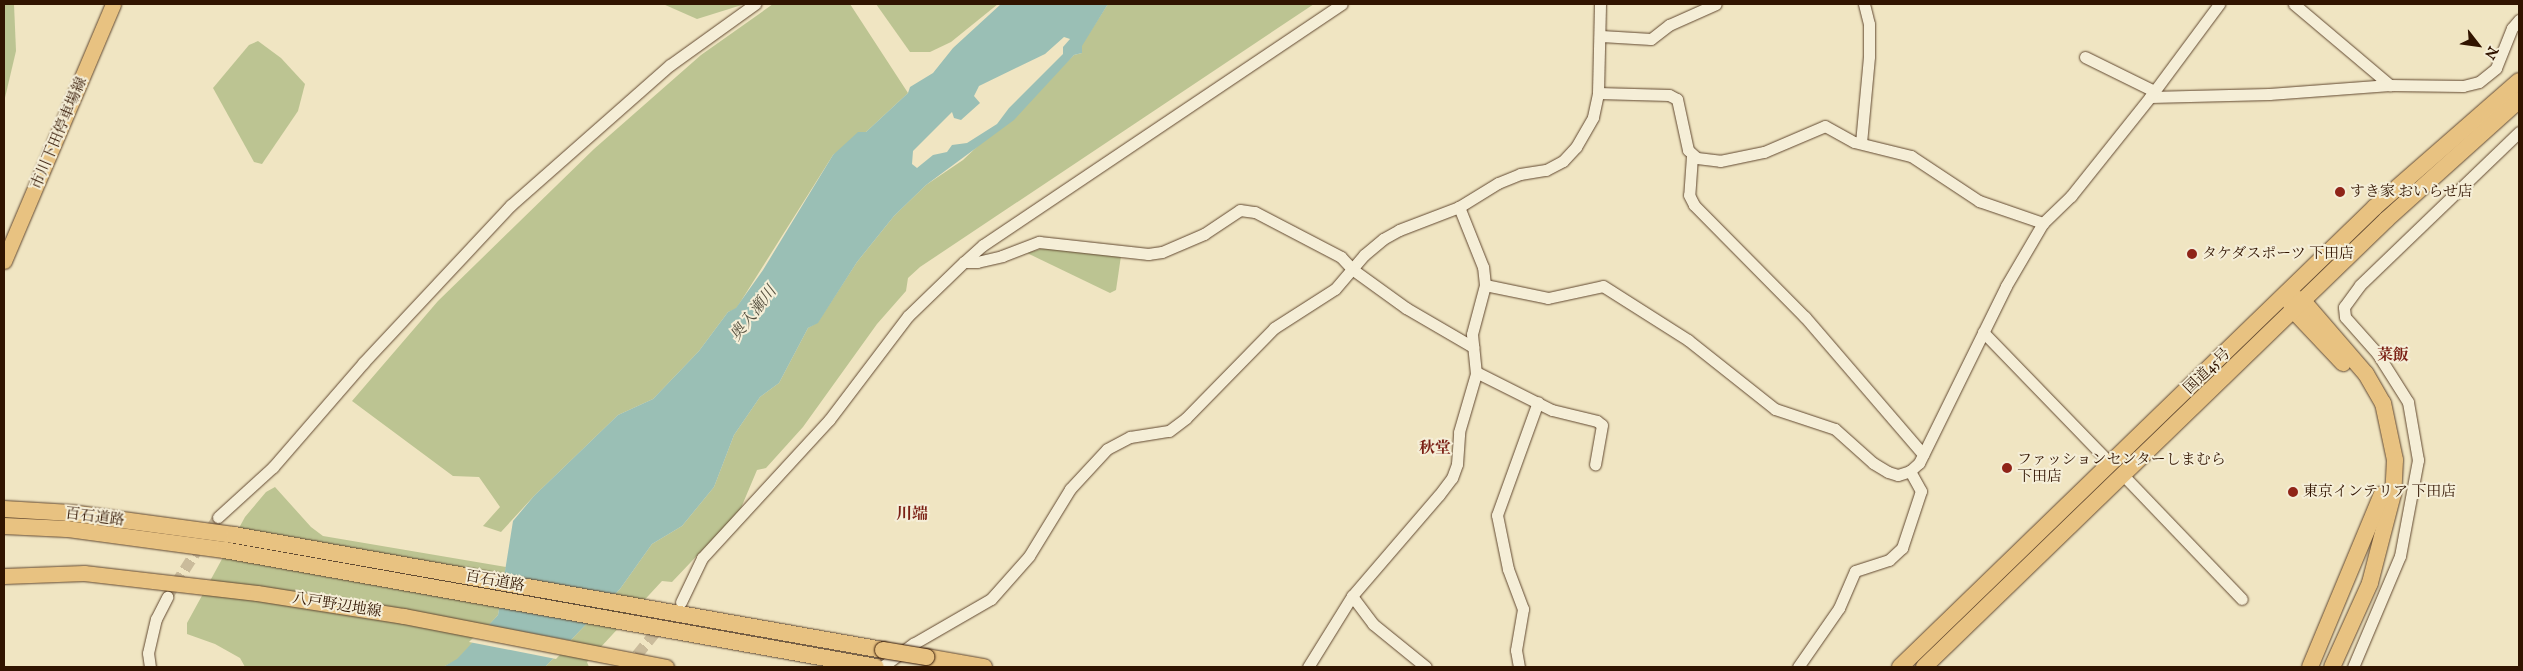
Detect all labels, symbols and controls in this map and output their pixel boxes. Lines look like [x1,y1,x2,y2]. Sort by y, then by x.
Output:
north arrow [2453,20,2503,70]
text: N [2480,43,2502,62]
street label: 市川下田停車場線 [27,74,91,192]
place label: すき家 おいらせ店 [2350,183,2473,201]
marker: すき家 おいらせ店 [2334,186,2346,198]
place label: タケダスポーツ 下田店 [2202,245,2355,263]
marker: タケダスポーツ 下田店 [2186,248,2198,260]
water label: 奥入瀬川 [727,283,781,345]
street label: 国道45号 [2180,344,2234,398]
district label: 菜飯 [2377,346,2409,366]
district label: 秋堂 [1419,439,1451,459]
place label: ファッションセンターしまむら 下田店 [2017,450,2227,485]
marker: ファッションセンターしまむら 下田店 [2001,462,2013,474]
place label: 東京インテリア 下田店 [2303,483,2456,501]
marker: 東京インテリア 下田店 [2287,486,2299,498]
street label: 百石道路 [64,504,126,530]
district label: 川端 [896,505,928,525]
street label: 百石道路 [464,567,526,595]
street label: 八戸野辺地線 [291,589,383,621]

